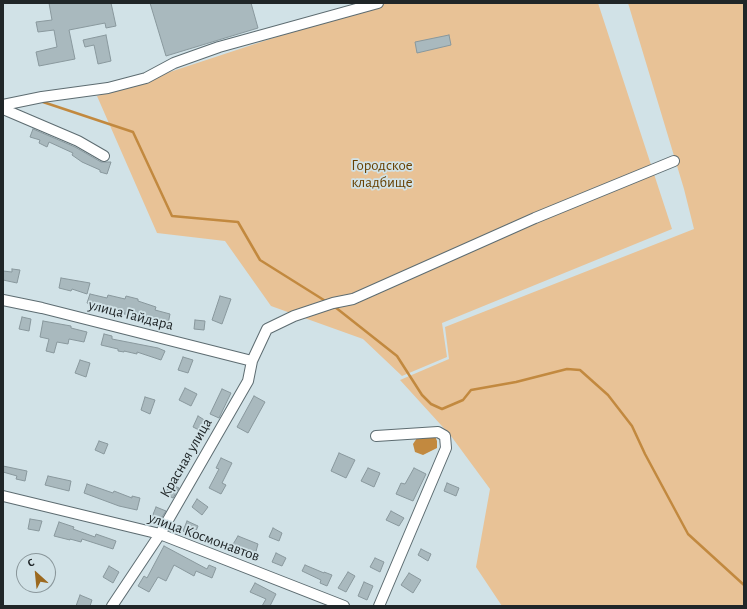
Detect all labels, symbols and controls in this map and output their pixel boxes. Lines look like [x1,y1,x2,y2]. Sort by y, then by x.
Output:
park label: Городское кладбище [351,156,413,191]
street label: улица Гайдара [87,296,175,334]
street label: Красная улица [156,415,216,501]
street label: улица Космонавтов [146,509,262,565]
north arrow [16,553,56,593]
text: С [26,556,36,569]

